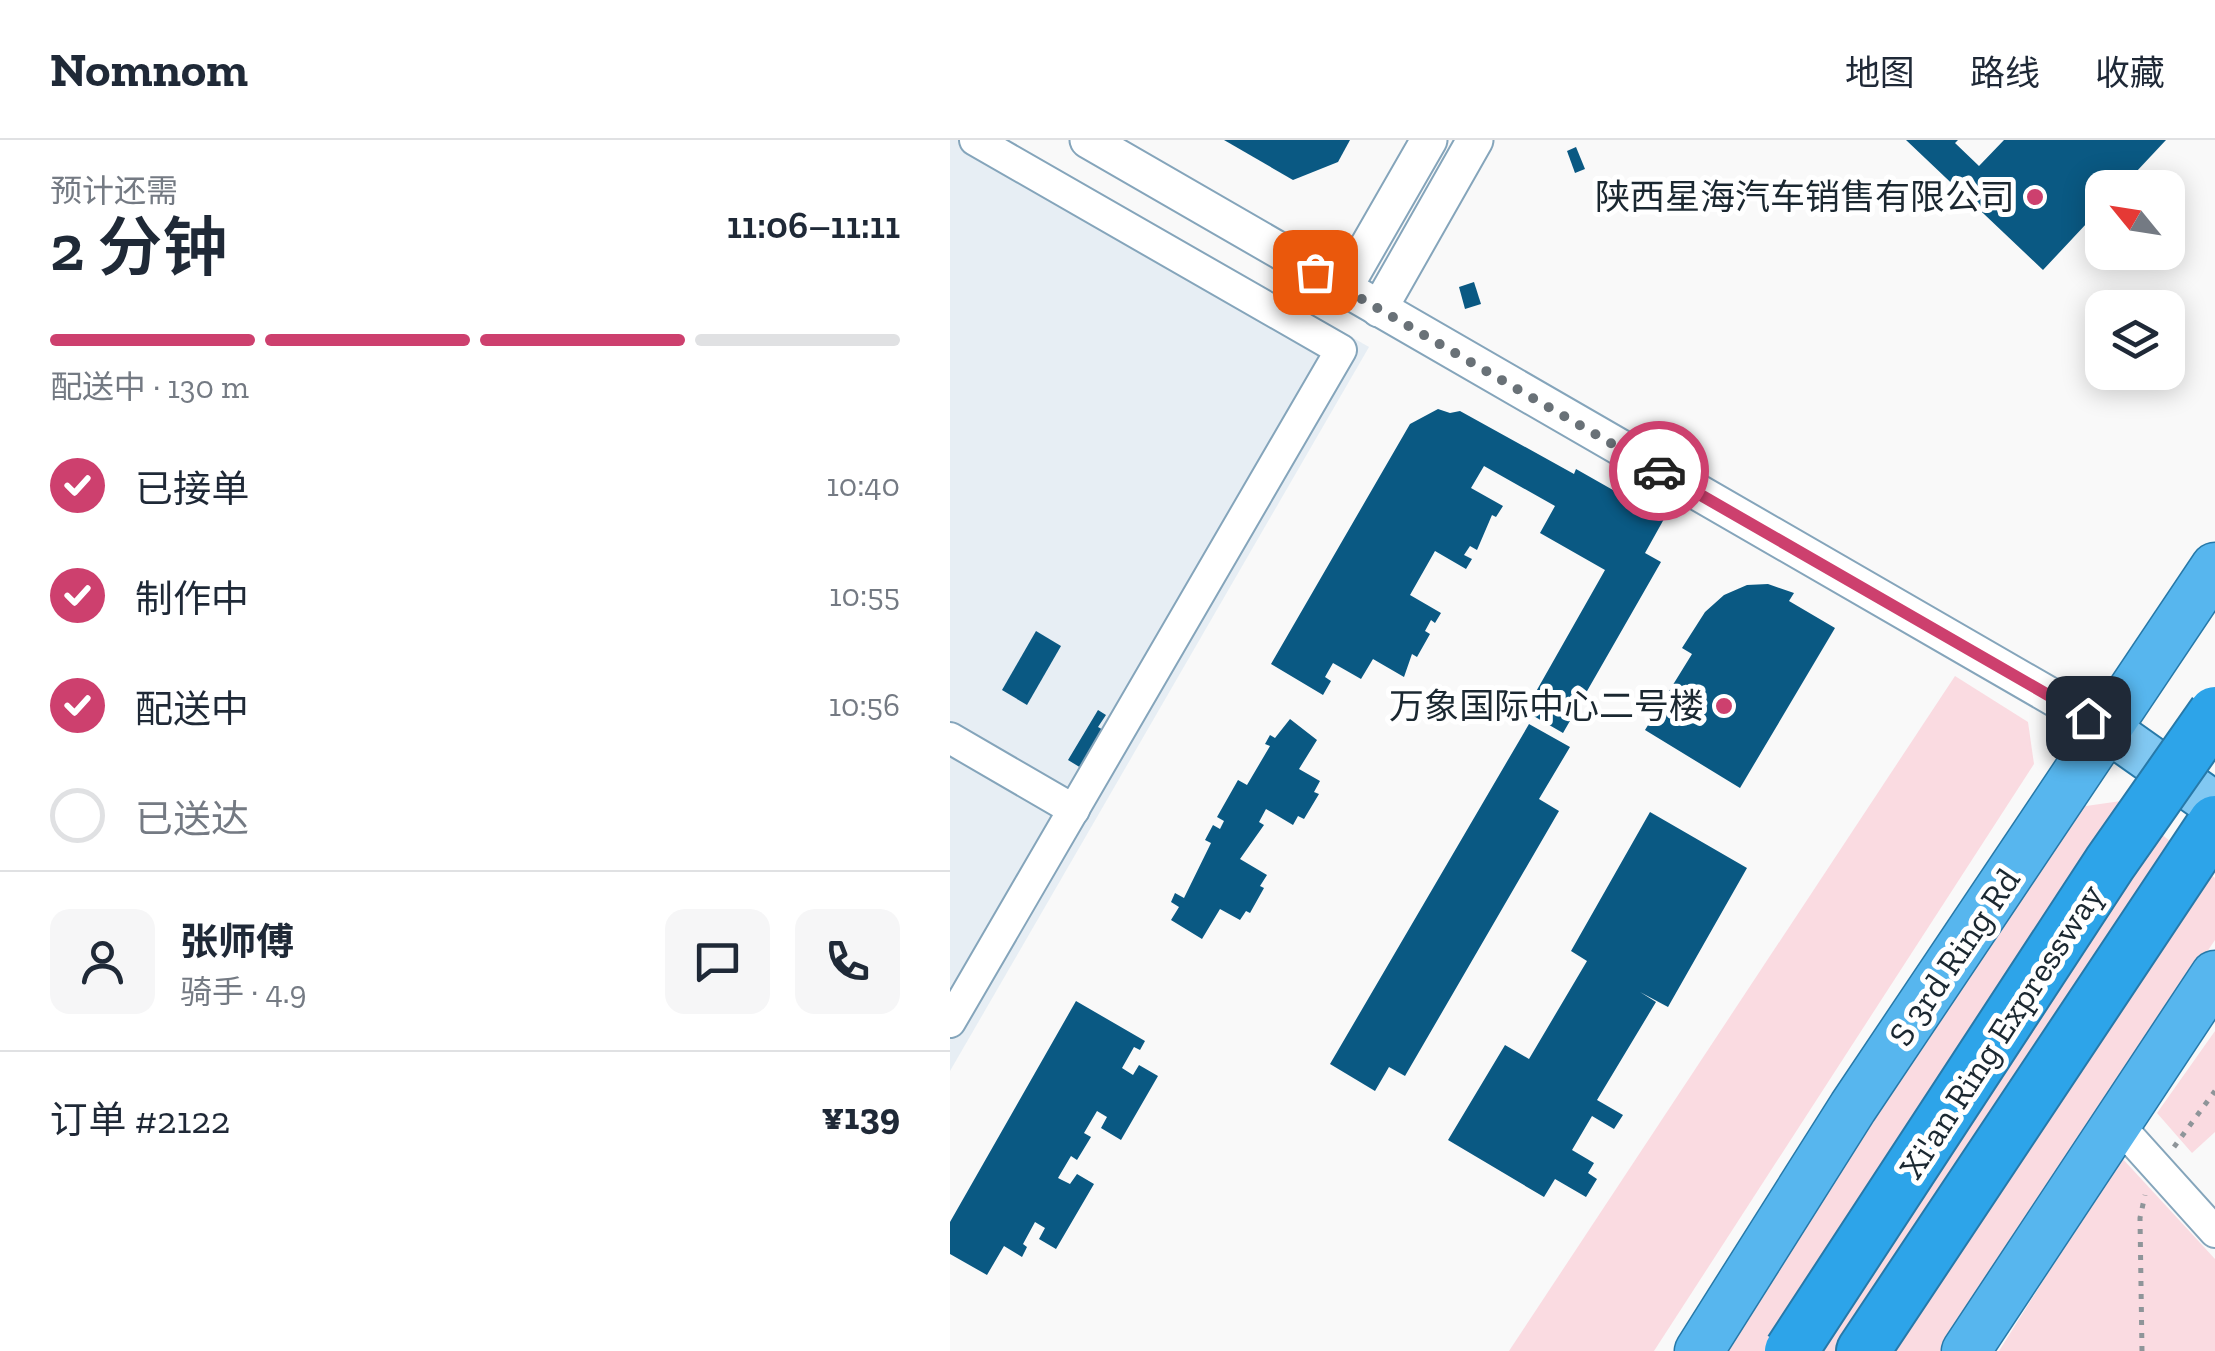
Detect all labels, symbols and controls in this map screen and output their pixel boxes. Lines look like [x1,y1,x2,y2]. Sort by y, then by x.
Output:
text: Nomnom [50,41,248,98]
text: 地图 [1845,52,1915,94]
text: 路线 [1970,52,2040,94]
text: 收藏 [2095,52,2165,94]
north arrow [2085,170,2185,270]
map controls [2085,170,2185,390]
text: 预计还需 [50,172,178,210]
place label: 陕西星海汽车销售有限公司 [1595,176,2015,218]
marker: 陕西星海汽车销售有限公司 [2024,186,2046,208]
text: 11:06–11:11 [727,202,900,248]
text: 2 分钟 [50,209,228,287]
pin [1273,230,1358,315]
icon: bag [1288,245,1343,300]
button: layers [2085,290,2185,390]
text: 配送中 · 130 m [50,368,249,406]
courier [1609,421,1709,521]
icon: car [1632,444,1687,499]
icon: check [50,458,105,513]
text: 已接单 [135,466,249,512]
text: 10:40 [826,466,900,504]
icon: check [50,568,105,623]
text: 制作中 [135,576,249,622]
text: 10:55 [829,576,900,614]
pin [2046,676,2131,761]
icon: check [50,678,105,733]
place label: 万象国际中心二号楼 [1389,685,1704,727]
text: 配送中 [135,686,249,732]
text: 10:56 [829,686,900,724]
icon: home [2061,691,2116,746]
marker: 万象国际中心二号楼 [1713,695,1735,717]
text: 已送达 [135,796,249,842]
street label: S 3rd Ring Rd [1879,860,2029,1054]
street label: Xi'an Ring Expressway [1890,876,2112,1186]
button: person [50,909,155,1014]
button: chat [665,909,770,1014]
button: phone [795,909,900,1014]
text: 张师傅 [180,919,294,965]
text: 骑手 · 4.9 [180,973,307,1011]
text: ¥139 [821,1093,900,1139]
text: 订单 #2122 [50,1097,230,1143]

